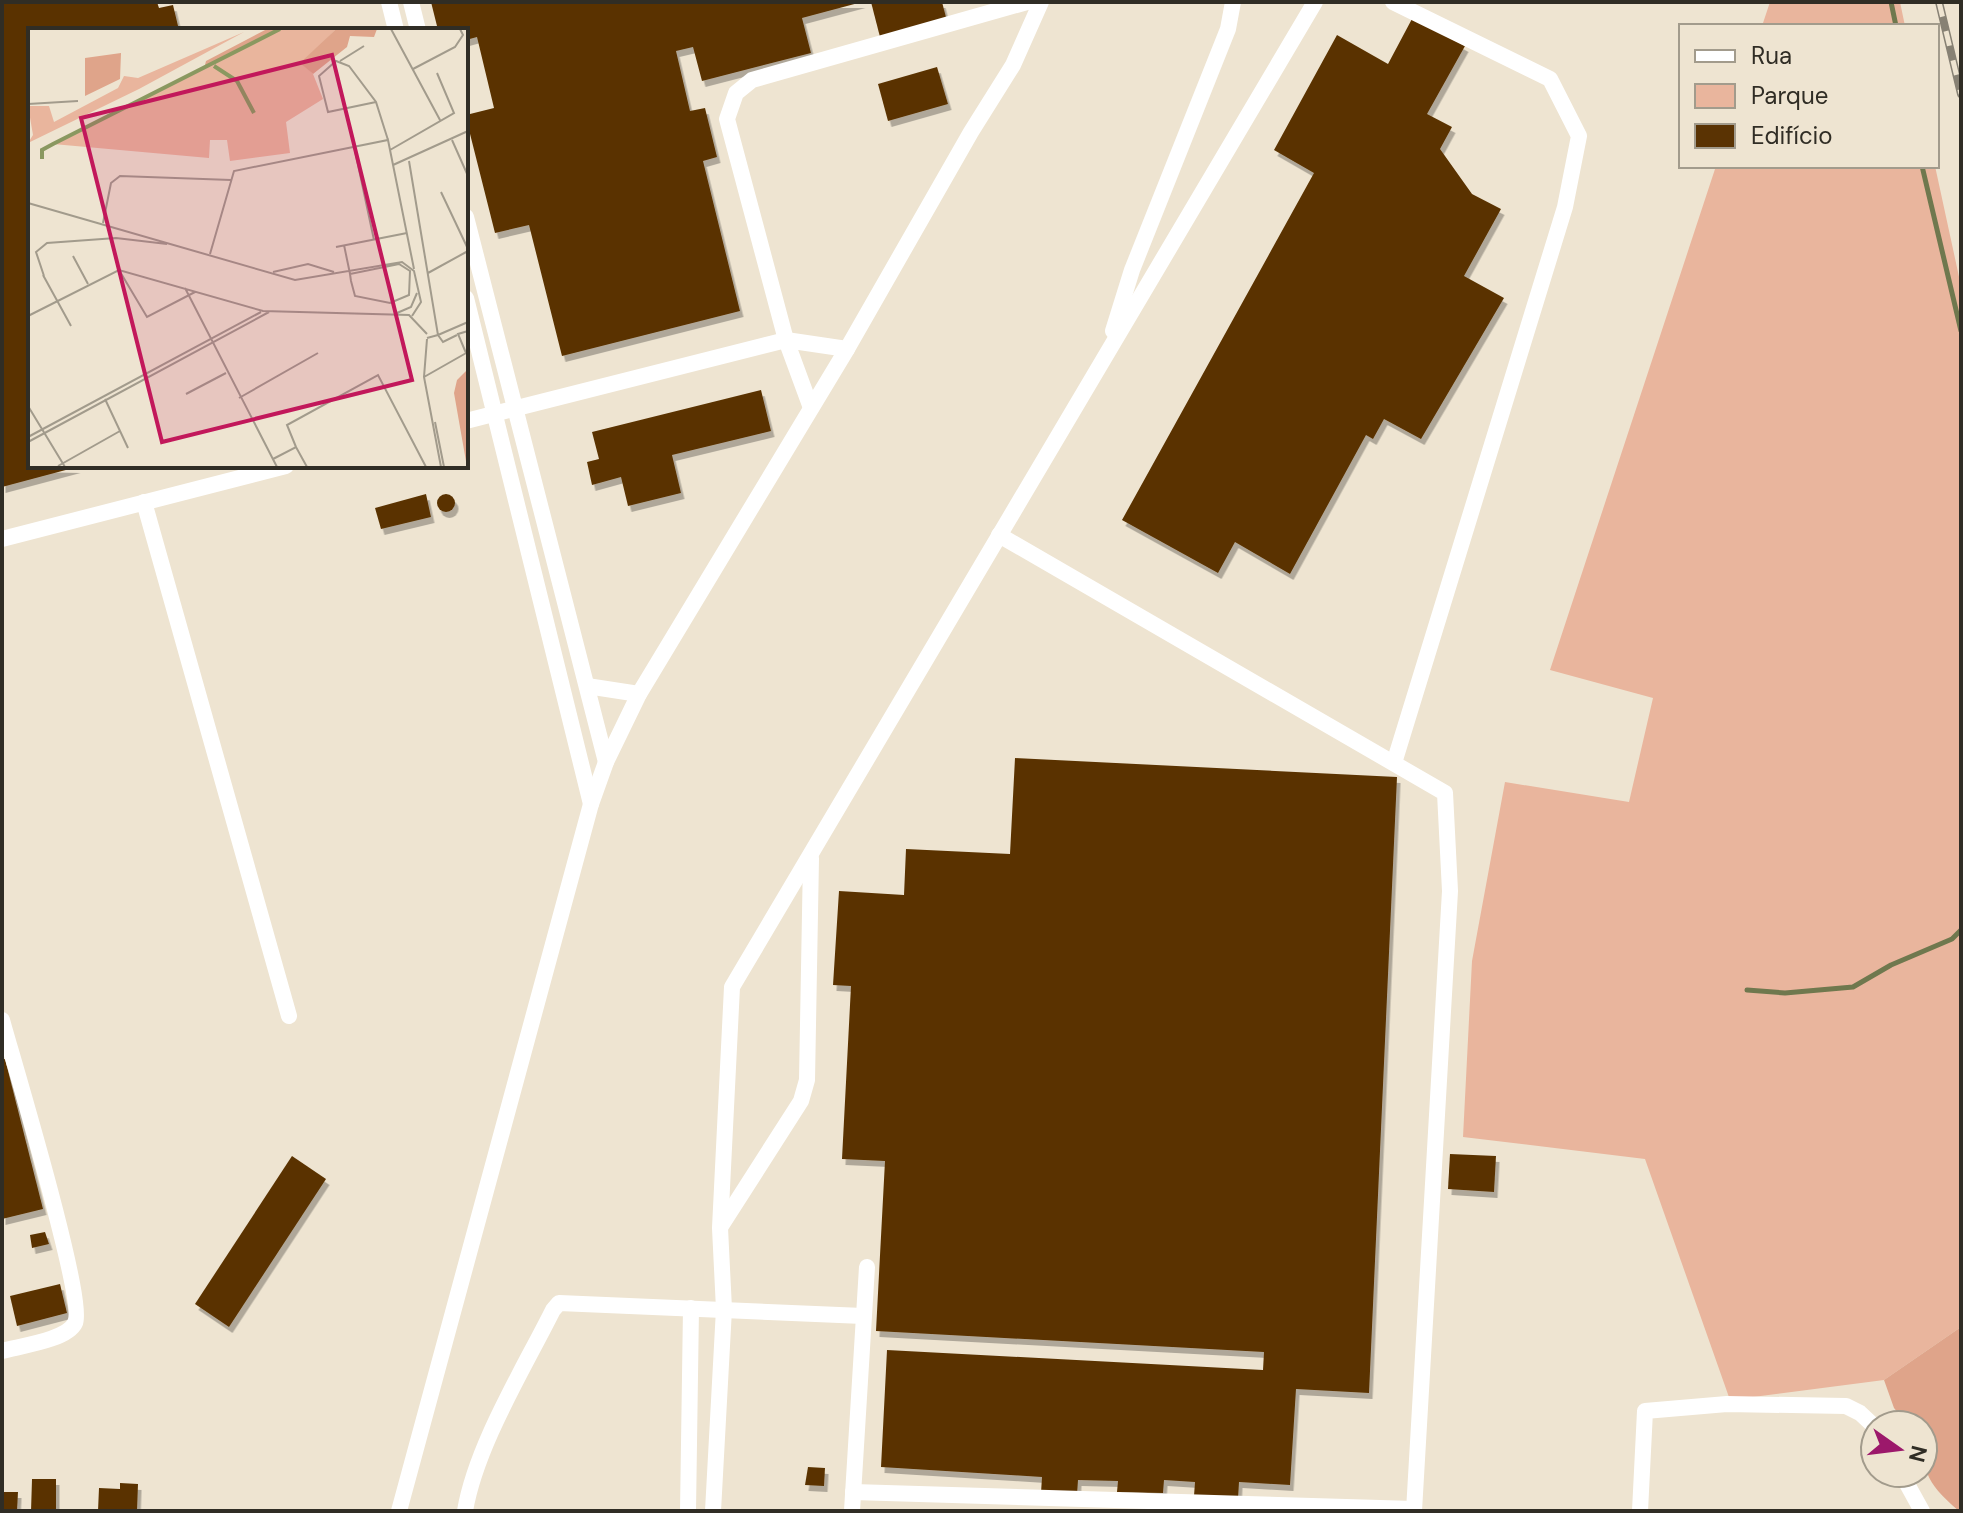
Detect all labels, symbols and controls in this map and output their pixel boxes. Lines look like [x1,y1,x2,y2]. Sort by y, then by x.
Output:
legend [1679,24,1939,168]
inset map [28,28,468,468]
text: Rua [1751,40,1792,71]
text: Parque [1751,80,1828,111]
text: Edifício [1751,120,1833,151]
north arrow [1859,1409,1939,1489]
text: N [1902,1442,1934,1465]

